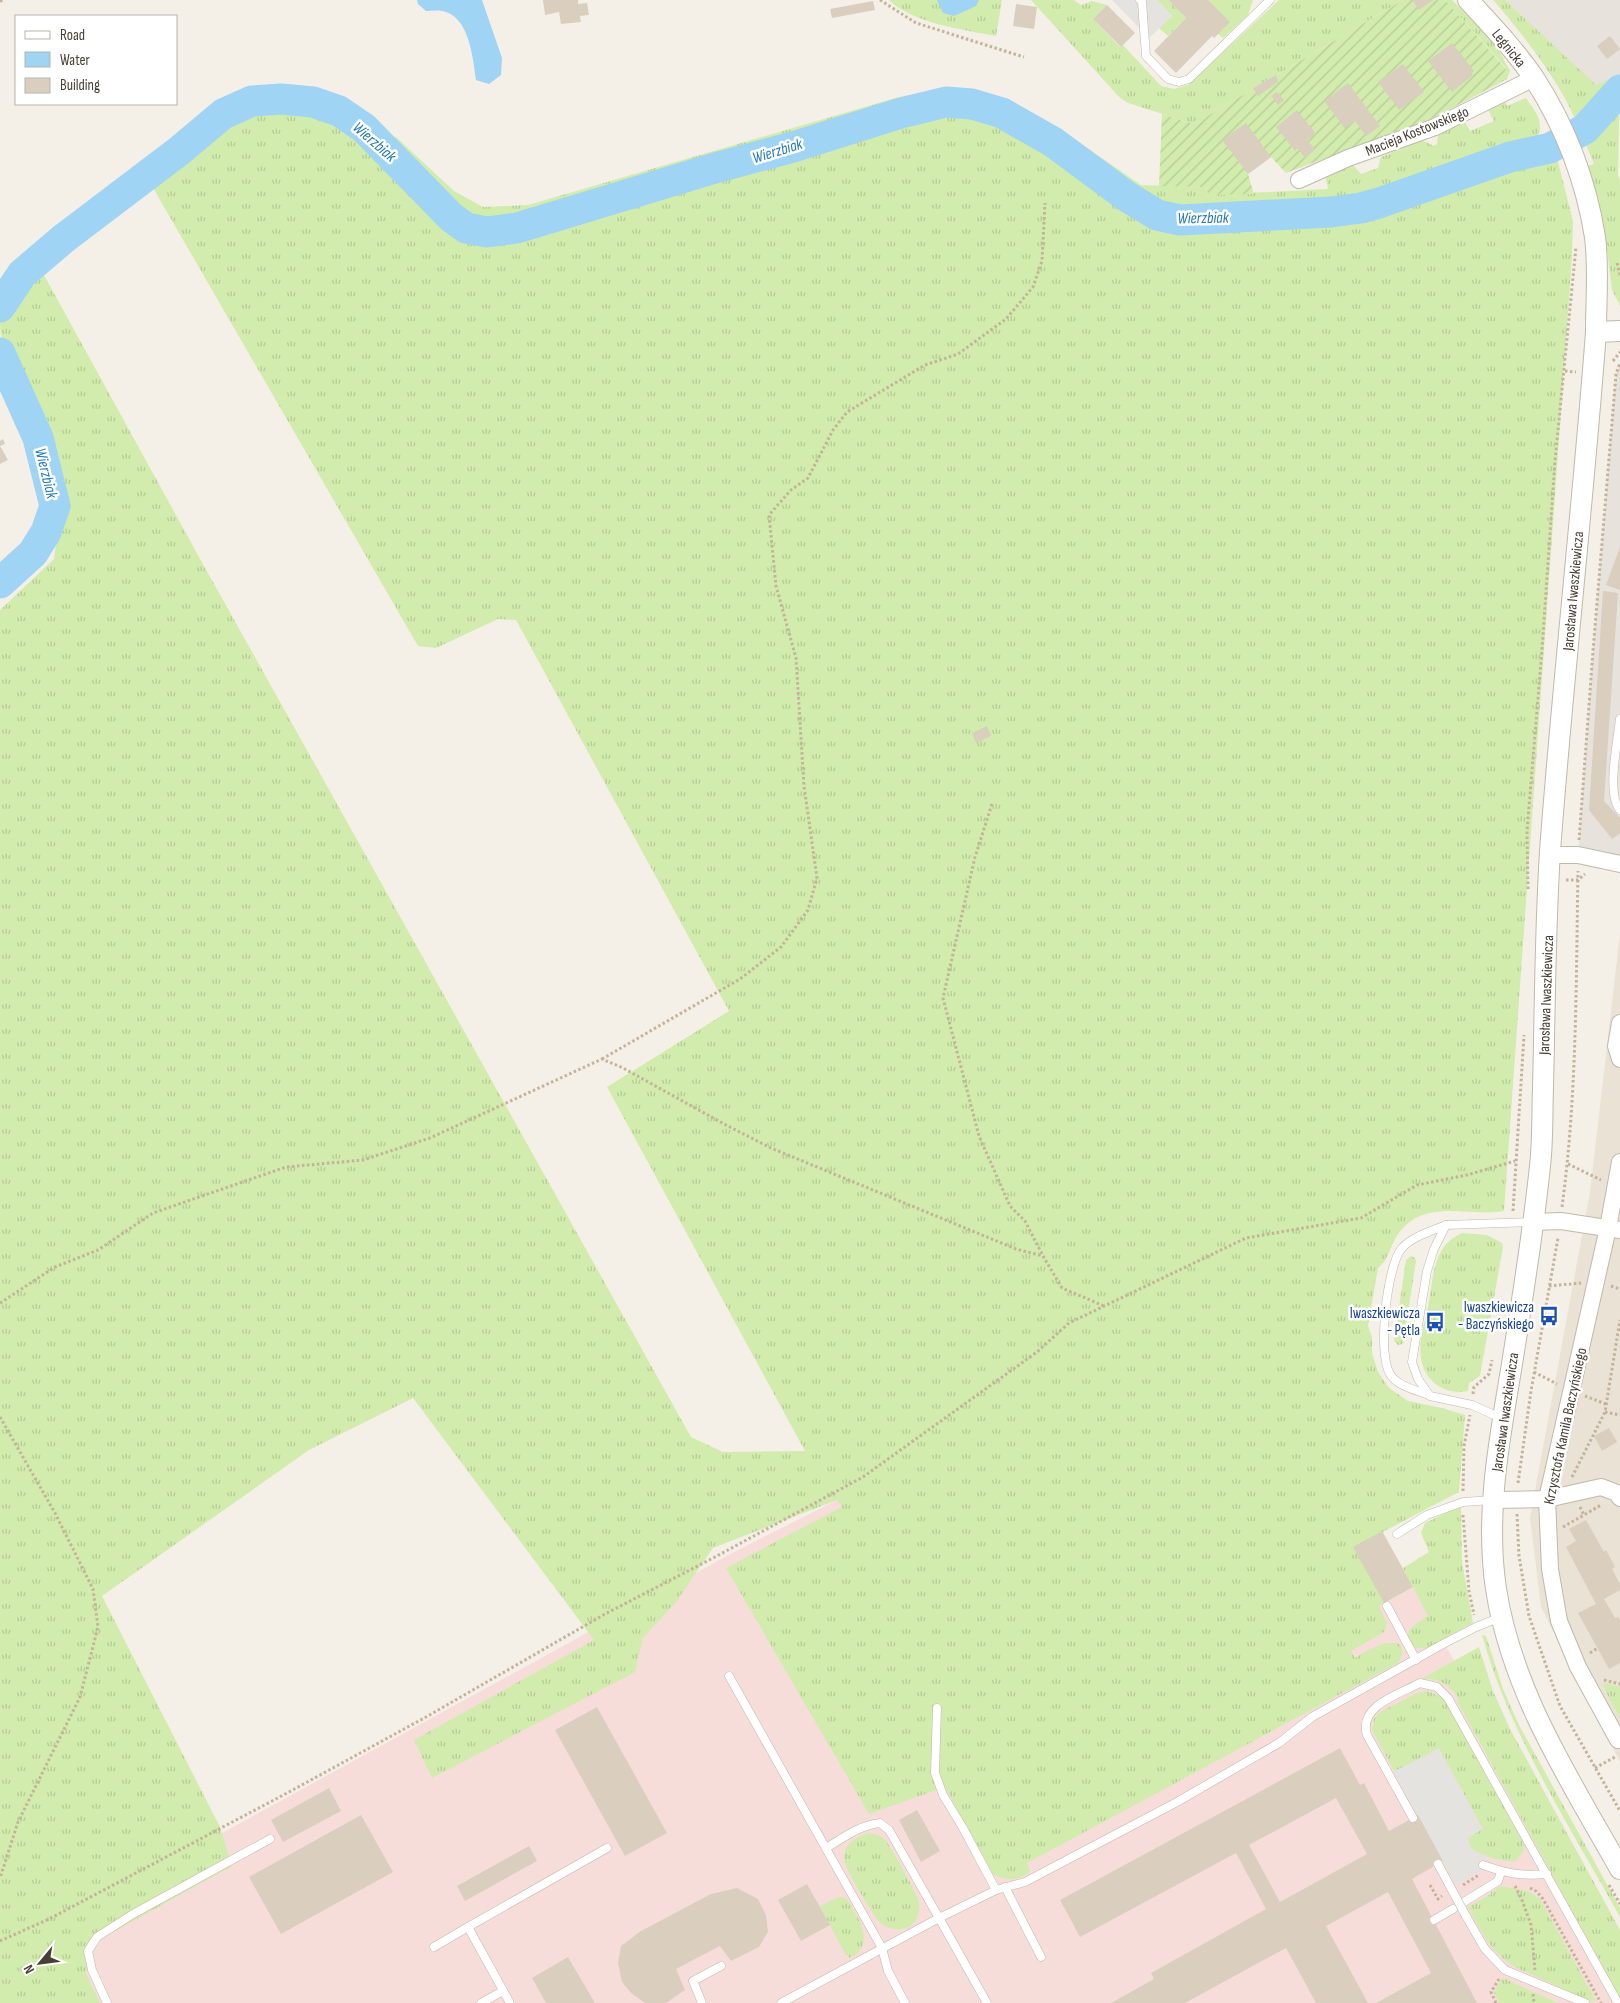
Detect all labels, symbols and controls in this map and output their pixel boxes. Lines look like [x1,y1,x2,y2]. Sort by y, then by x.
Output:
legend [15,15,178,105]
street label: Legnicka [1487,25,1530,72]
text: Road [60,26,85,45]
text: Water [60,51,91,70]
text: Building [60,76,100,95]
street label: Macieja Kostowskiego [1363,102,1472,161]
water label: Wierzbiak [348,118,400,167]
water label: Wierzbiak [750,135,806,168]
water label: Wierzbiak [1177,209,1230,228]
water label: Wierzbiak [30,446,61,502]
street label: Jarosława Iwaszkiewicza [1559,530,1588,653]
street label: Jarosława Iwaszkiewicza [1535,935,1558,1056]
place label: Iwaszkiewicza - Baczyńskiego [1458,1298,1534,1334]
place label: Iwaszkiewicza - Pętla [1350,1304,1420,1340]
bus stop icon: Iwaszkiewicza - Baczyńskiego [1538,1305,1560,1327]
bus stop icon: Iwaszkiewicza - Pętla [1424,1311,1446,1333]
street label: Krzysztofa Kamila Baczyńskiego [1540,1346,1591,1506]
street label: Jarosława Iwaszkiewicza [1488,1351,1523,1474]
north arrow [15,1938,65,1988]
text: N [20,1962,38,1976]

